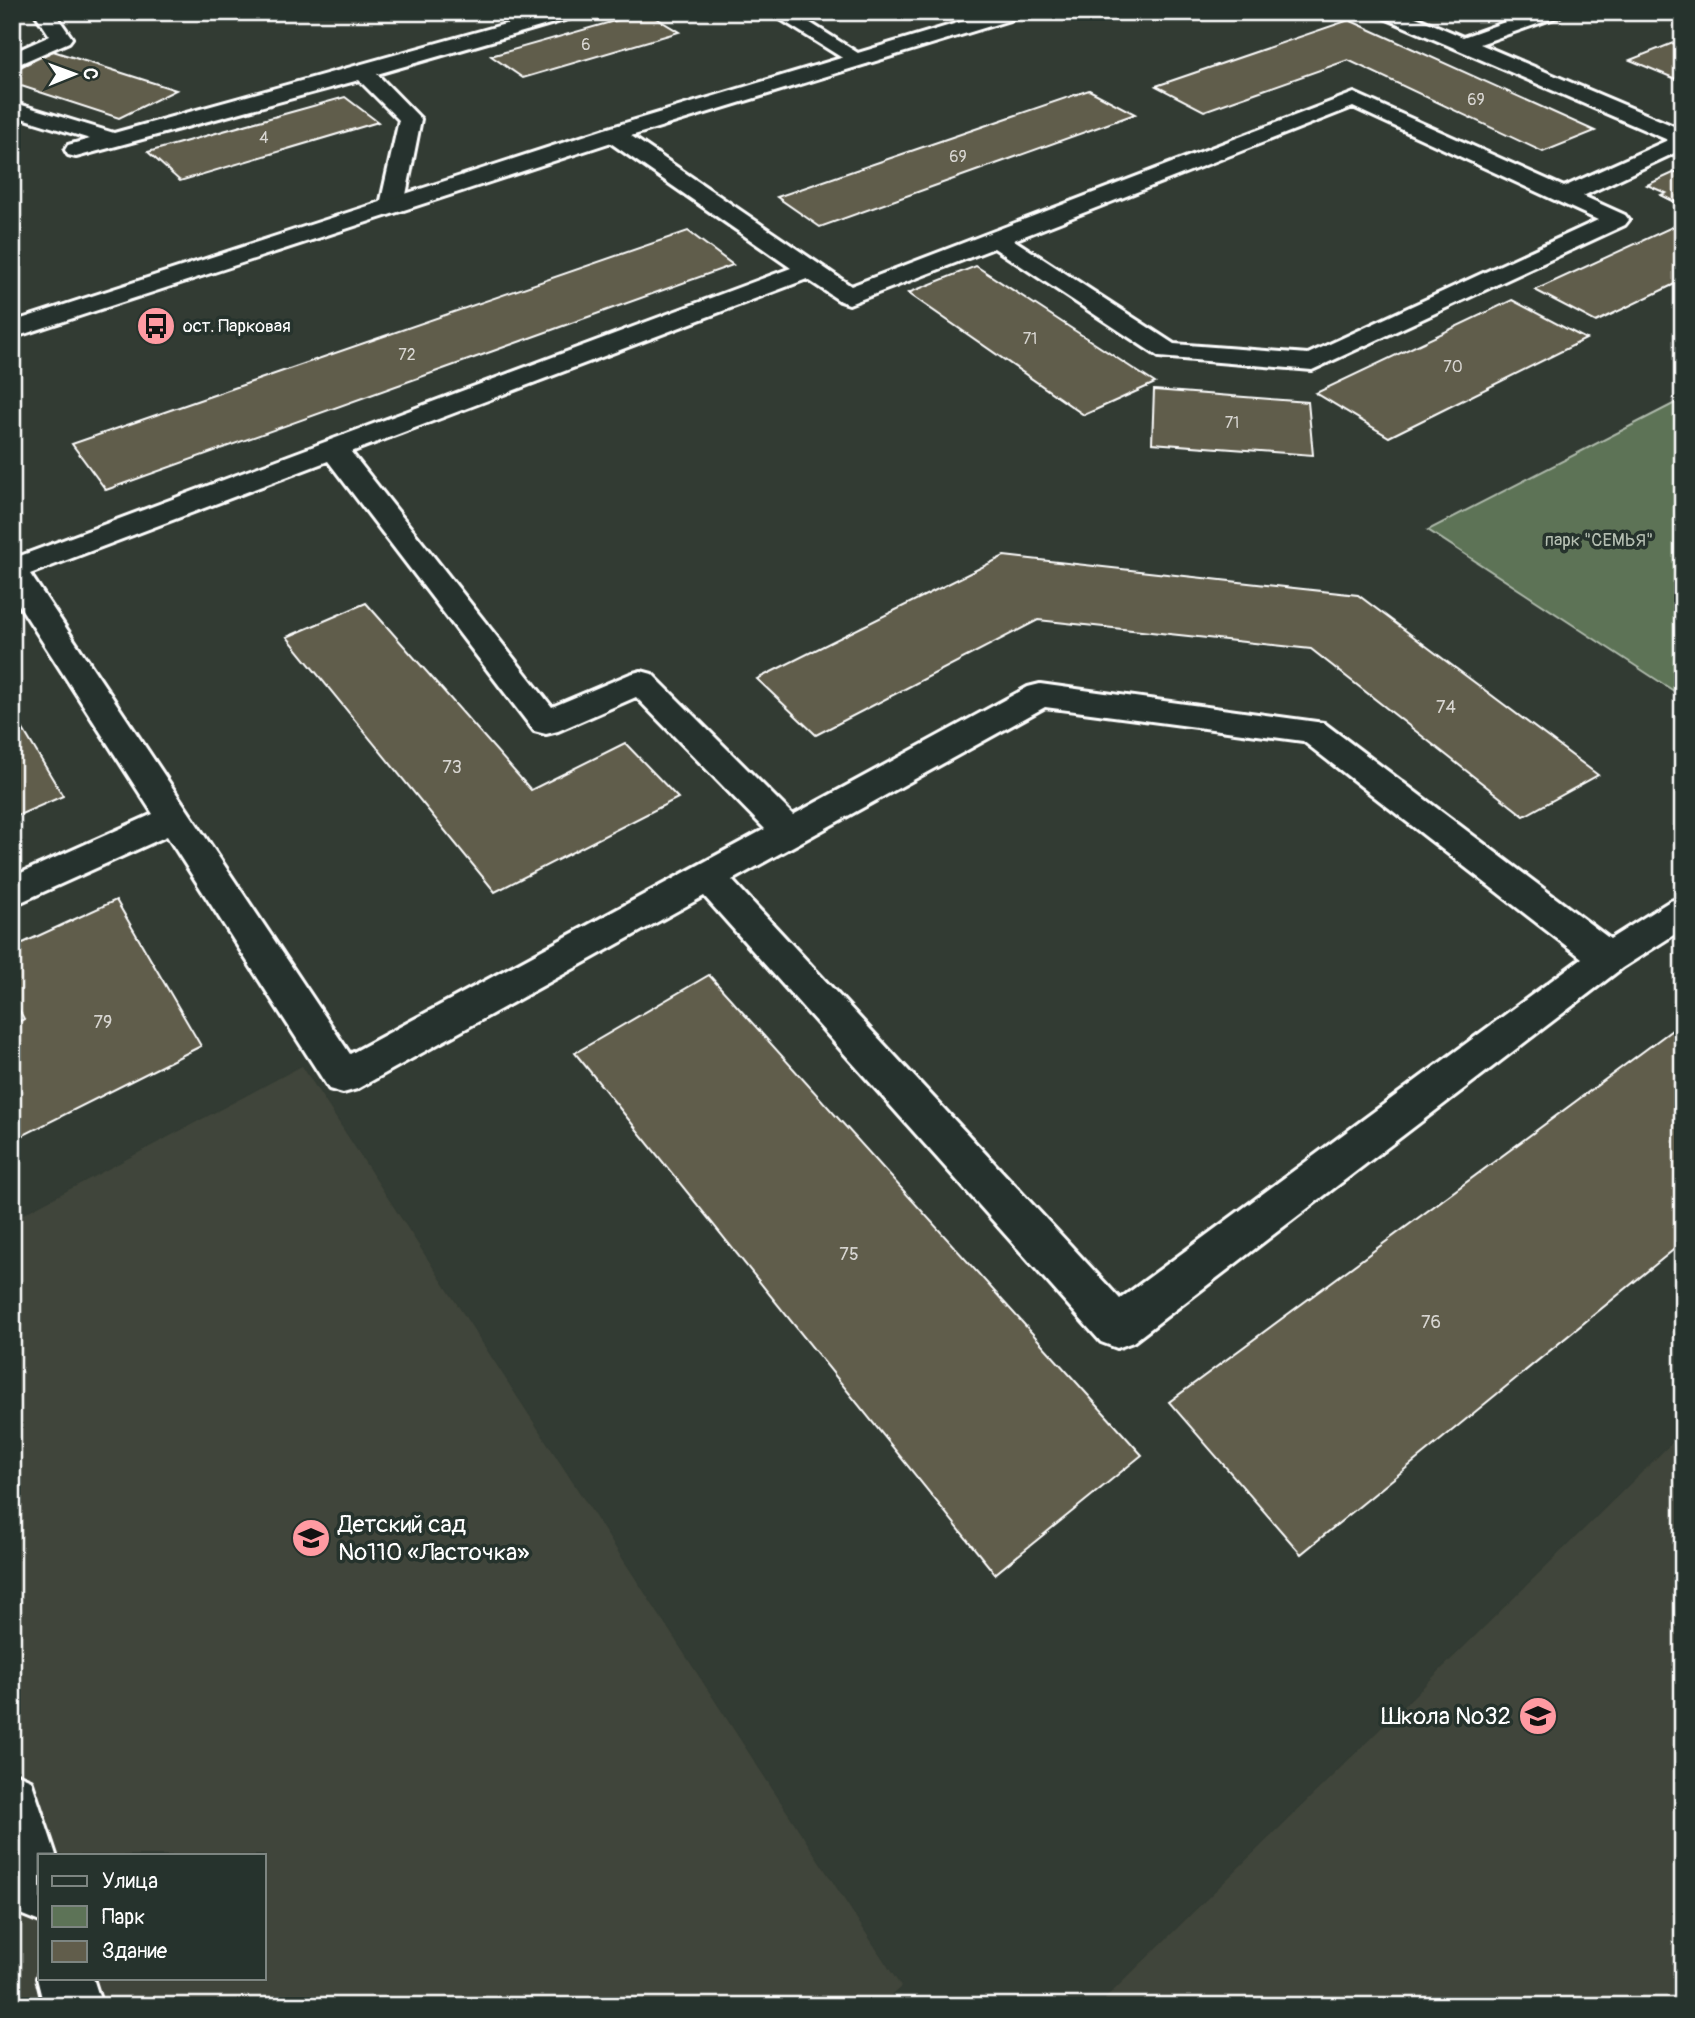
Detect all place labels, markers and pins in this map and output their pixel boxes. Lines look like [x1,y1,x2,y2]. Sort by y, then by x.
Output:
bus stop icon: ост. Парковая [135,305,177,347]
place label: ост. Парковая [183,315,291,338]
place label: Детский сад №110 «Ласточка» [337,1510,529,1567]
school or university icon: Детский сад №110 «Ласточка» [290,1517,332,1559]
school or university icon: Школа №32 [1517,1695,1559,1737]
place label: Школа №32 [1381,1702,1511,1731]

